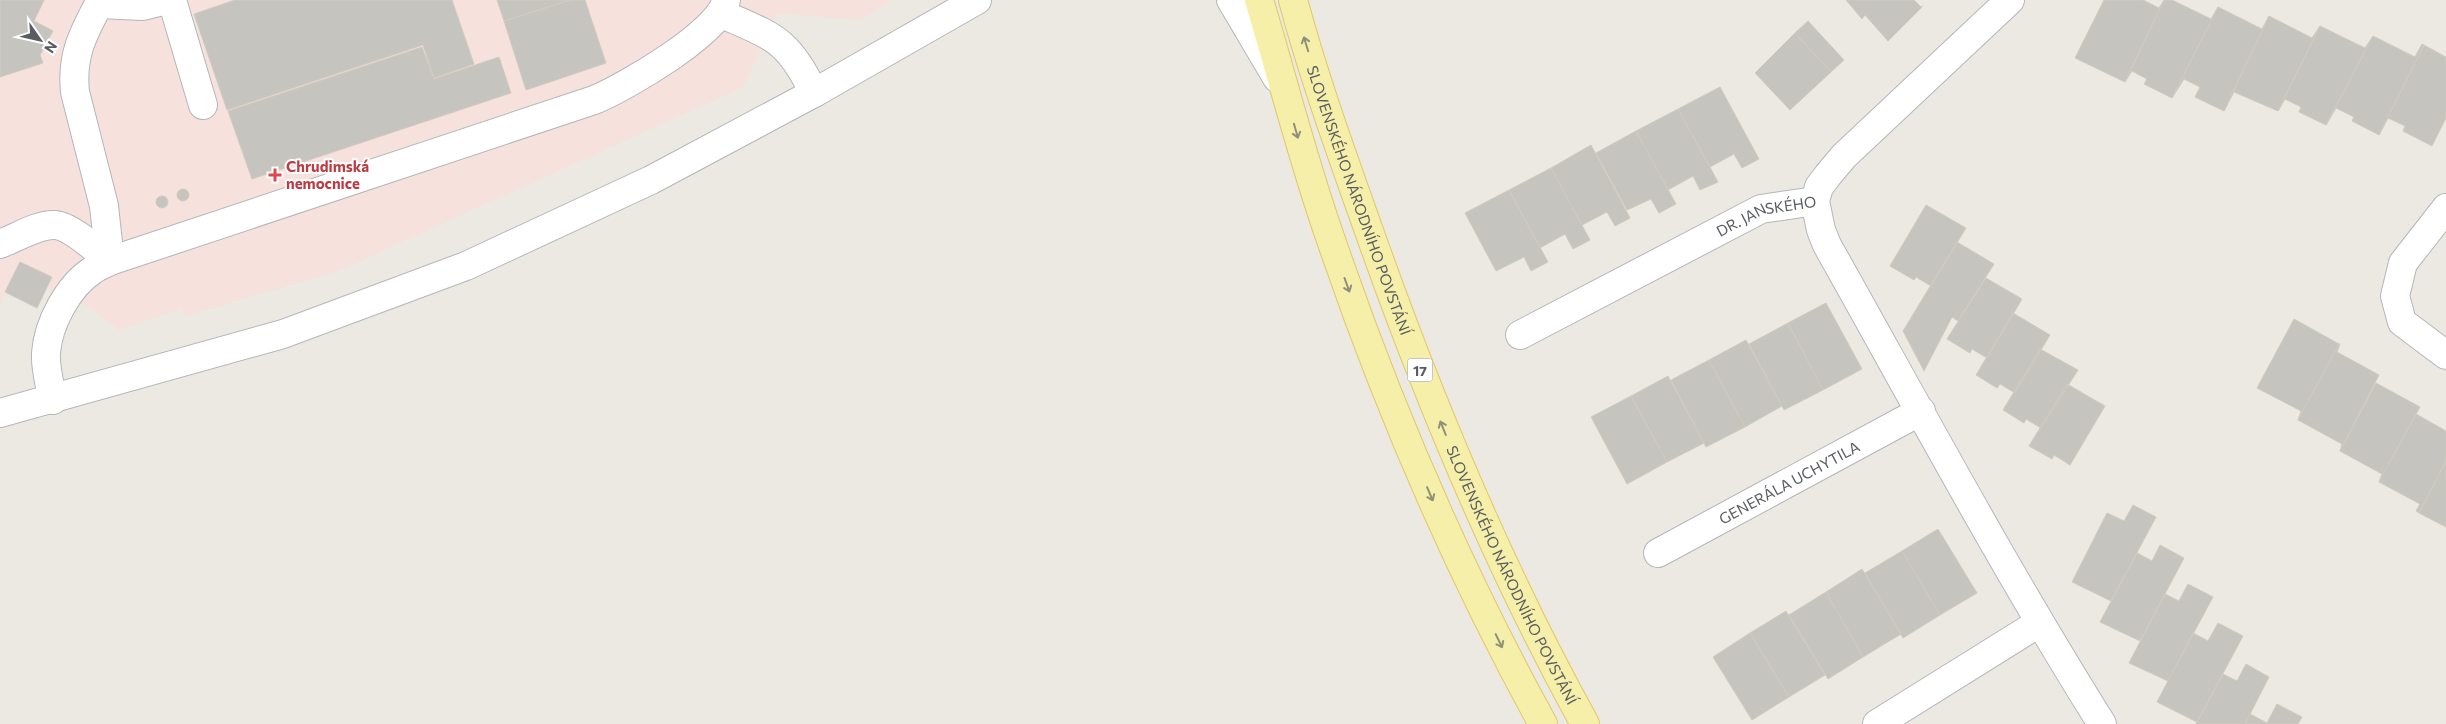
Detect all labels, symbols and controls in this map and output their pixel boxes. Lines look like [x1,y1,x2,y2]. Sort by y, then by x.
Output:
north arrow [15,15,65,65]
one-way arrow [1301,37,1311,53]
text: N [41,38,61,57]
street label: SLOVENSKÉHO NÁRODNÍHO POVSTÁNÍ [1304,63,1417,338]
one-way arrow [1291,123,1301,139]
place label: Chrudimská nemocnice [286,157,369,192]
marker: Chrudimská nemocnice [268,168,282,182]
street label: DR. JANSKÉHO [1713,192,1817,240]
one-way arrow [1343,277,1352,292]
road number: 17 [1408,358,1432,382]
one-way arrow [1438,421,1448,436]
street label: GENERÁLA UCHYTILA [1716,437,1863,528]
street label: SLOVENSKÉHO NÁRODNÍHO POVSTÁNÍ [1443,443,1583,708]
one-way arrow [1425,486,1435,501]
one-way arrow [1494,633,1504,648]

